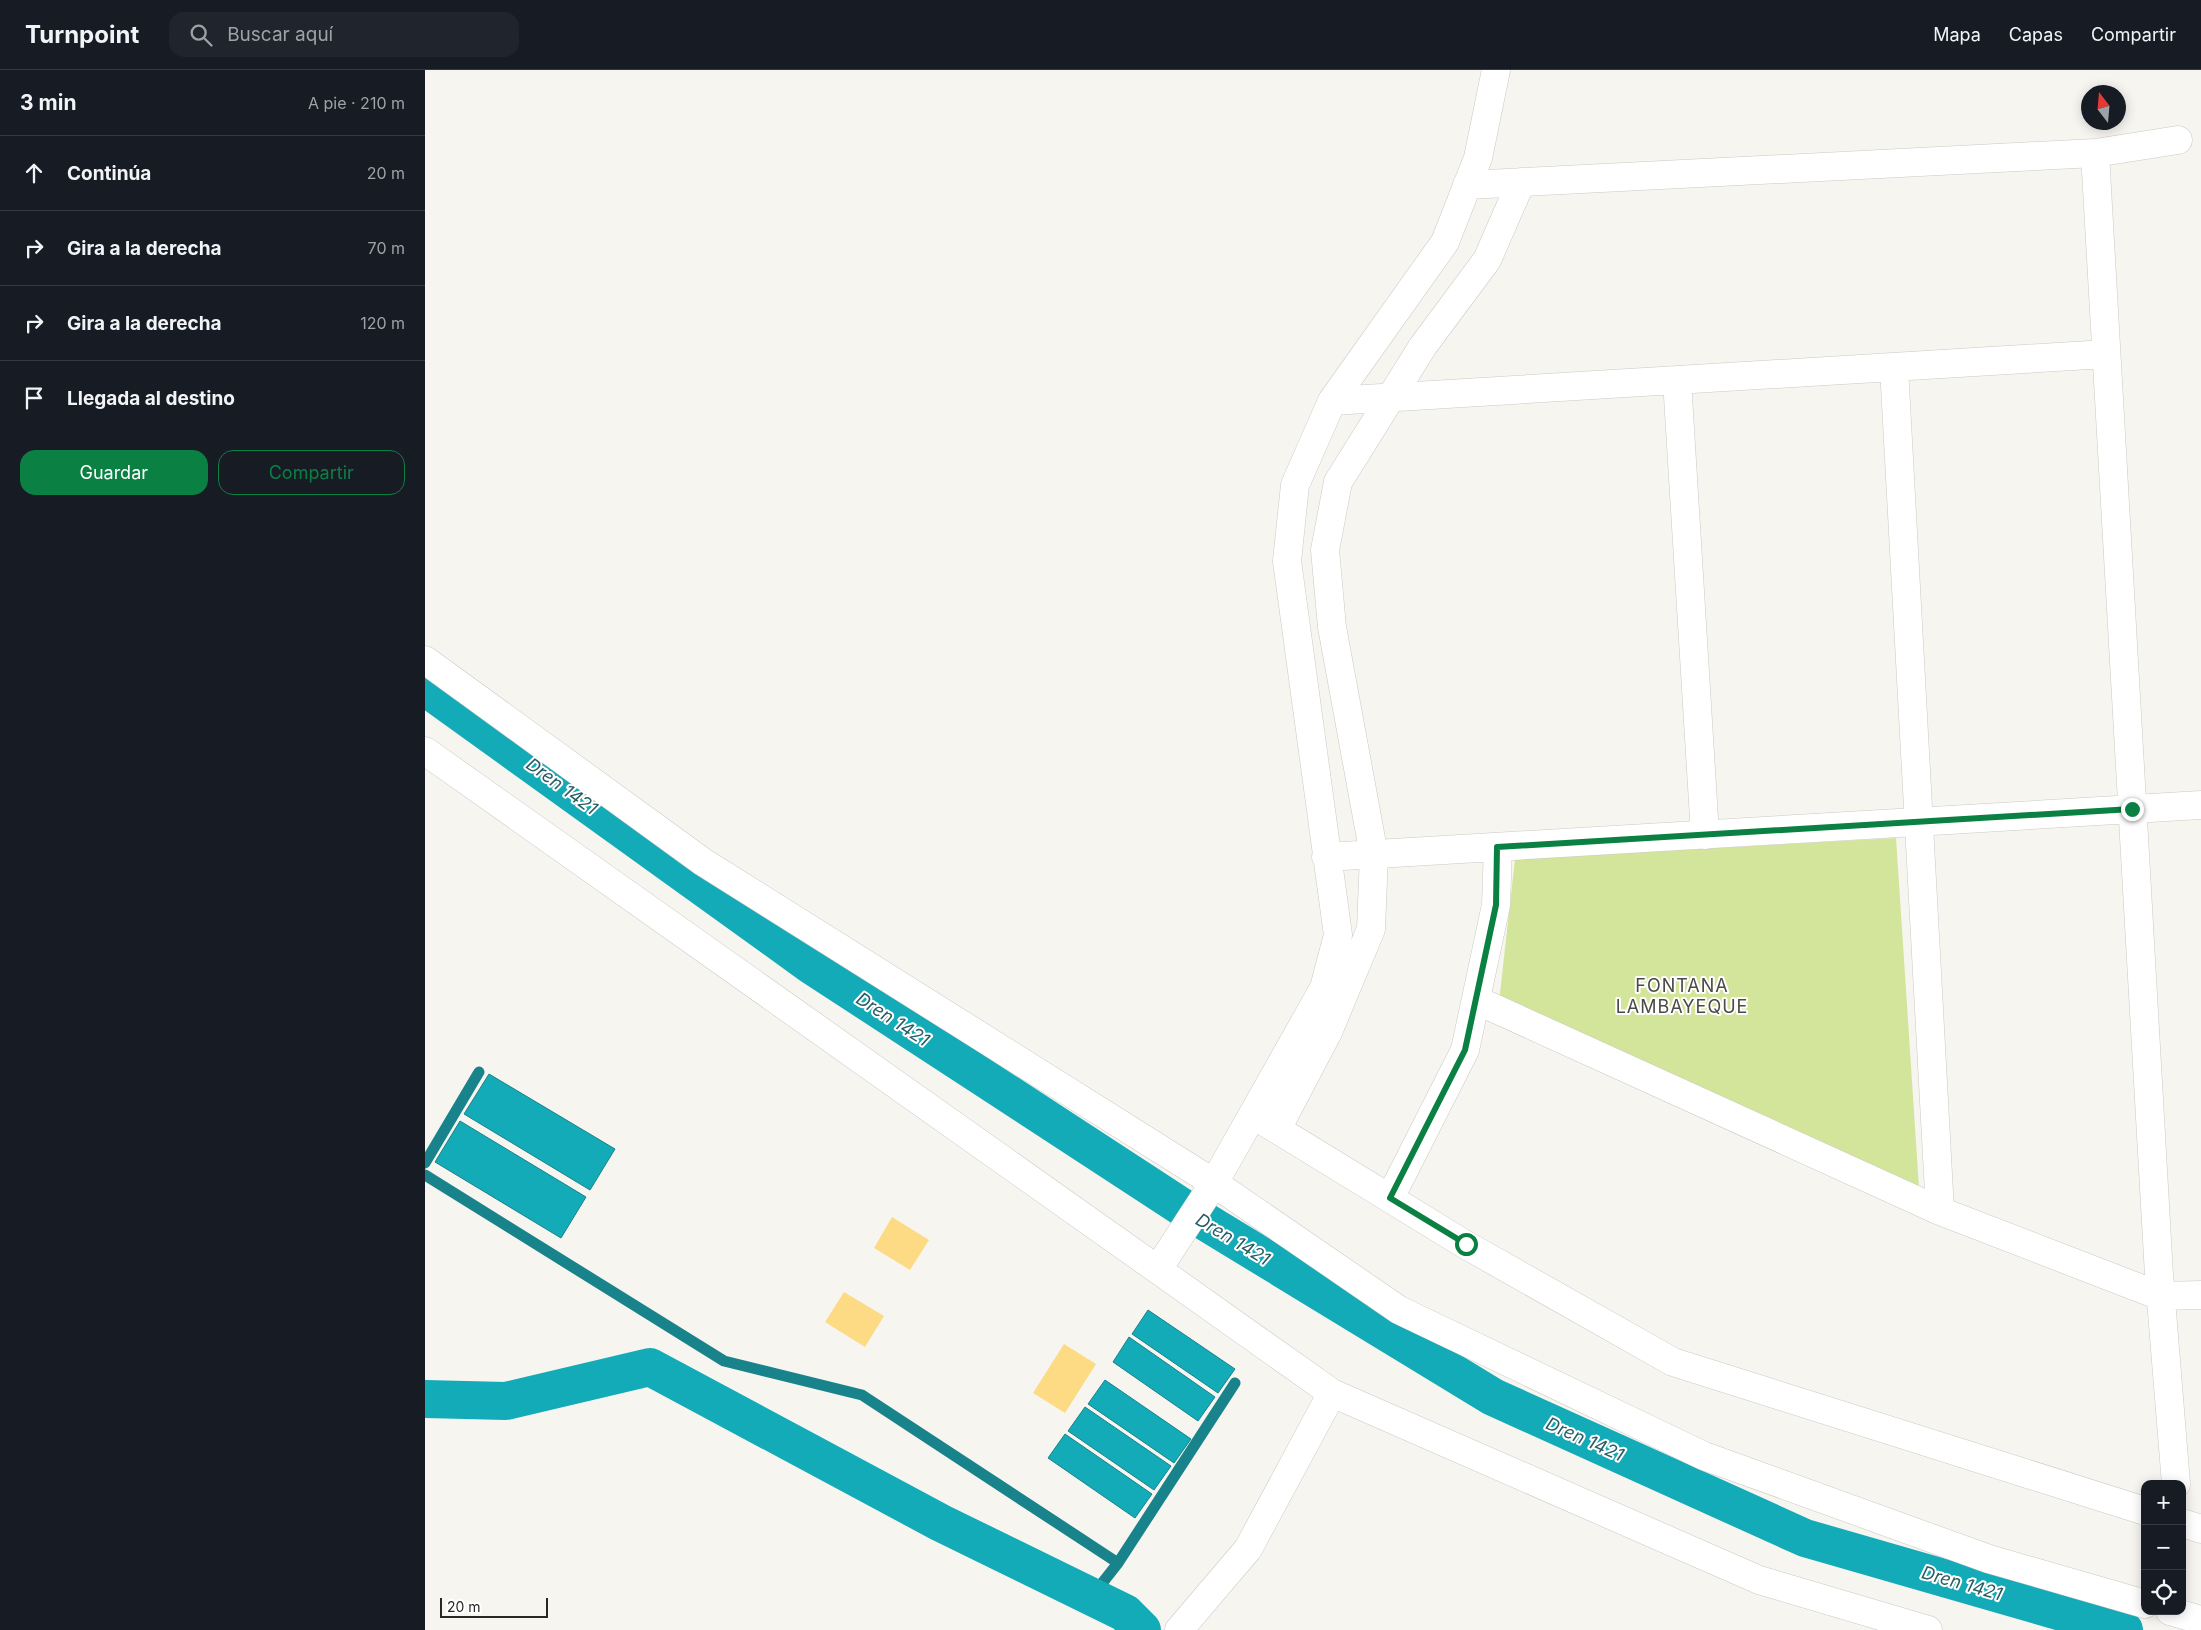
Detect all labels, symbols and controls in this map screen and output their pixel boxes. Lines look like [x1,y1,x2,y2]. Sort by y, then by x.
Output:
search box [169,12,519,57]
text: Turnpoint [25,20,139,49]
icon: search [187,21,215,49]
text: Buscar aquí [227,23,333,46]
text: Mapa [1933,24,1981,45]
text: Capas [2009,24,2063,45]
text: Compartir [2091,24,2176,45]
north arrow [2081,85,2126,130]
text: 3 min [20,90,76,115]
text: A pie · 210 m [308,93,405,113]
icon: ahead [20,159,48,187]
text: Continúa [67,162,151,185]
text: 20 m [367,163,405,183]
icon: right [20,234,48,262]
text: Gira a la derecha [67,237,222,260]
text: 70 m [368,238,405,258]
icon: right [20,309,48,337]
text: Gira a la derecha [67,312,222,335]
text: 120 m [360,313,405,333]
icon: arrive [20,384,48,412]
text: Llegada al destino [67,387,235,410]
button: Guardar [20,450,208,495]
button: Compartir [218,450,405,495]
water label: Dren 1421 [522,753,602,819]
route end [2121,798,2144,821]
district label: FONTANA LAMBAYEQUE [1616,975,1748,1017]
water label: Dren 1421 [853,988,934,1051]
water label: Dren 1421 [1192,1209,1274,1270]
route start [1455,1233,1478,1256]
water label: Dren 1421 [1543,1413,1628,1466]
map controls [2141,1480,2186,1615]
button: + [2141,1480,2186,1525]
button: − [2141,1525,2186,1570]
water label: Dren 1421 [1919,1561,2005,1605]
button: locate [2141,1570,2186,1615]
scale bar [440,1595,547,1618]
text: 20 m [447,1598,481,1615]

